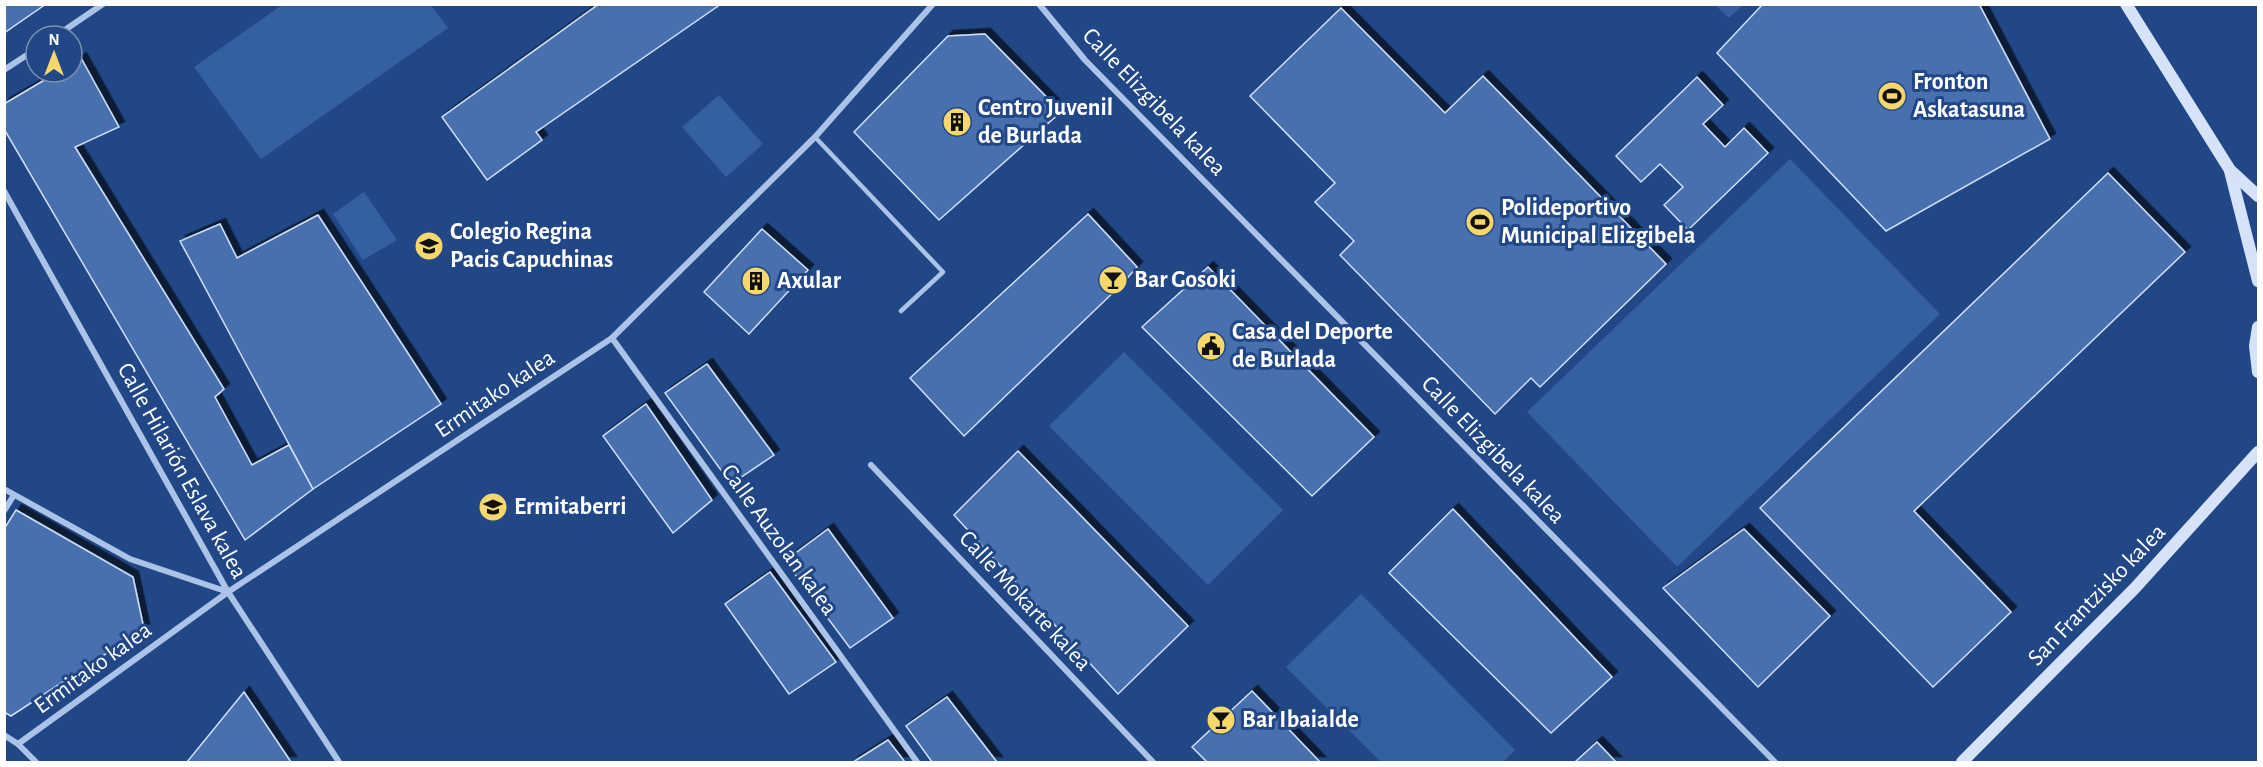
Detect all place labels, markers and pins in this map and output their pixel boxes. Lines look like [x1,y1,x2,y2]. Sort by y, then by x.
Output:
place label: Fronton Askatasuna [1913,70,2025,122]
sports icon: Fronton Askatasuna [1876,80,1908,112]
place label: Centro Juvenil de Burlada [978,96,1113,148]
building icon: Centro Juvenil de Burlada [941,106,973,138]
place label: Polideportivo Municipal Elizgibela [1501,196,1696,248]
sports icon: Polideportivo Municipal Elizgibela [1464,206,1496,238]
place label: Colegio Regina Pacis Capuchinas [450,220,613,272]
school or university icon: Colegio Regina Pacis Capuchinas [413,230,445,262]
bar icon: Bar Gosoki [1097,264,1129,296]
building icon: Axular [740,265,772,297]
place label: Bar Gosoki [1134,268,1236,292]
place label: Axular [777,269,842,293]
place label: Casa del Deporte de Burlada [1232,320,1393,372]
public building icon: Casa del Deporte de Burlada [1195,330,1227,362]
school or university icon: Ermitaberri [477,491,509,523]
place label: Ermitaberri [514,495,626,519]
bar icon: Bar Ibaialde [1205,704,1237,736]
place label: Bar Ibaialde [1242,708,1359,732]

